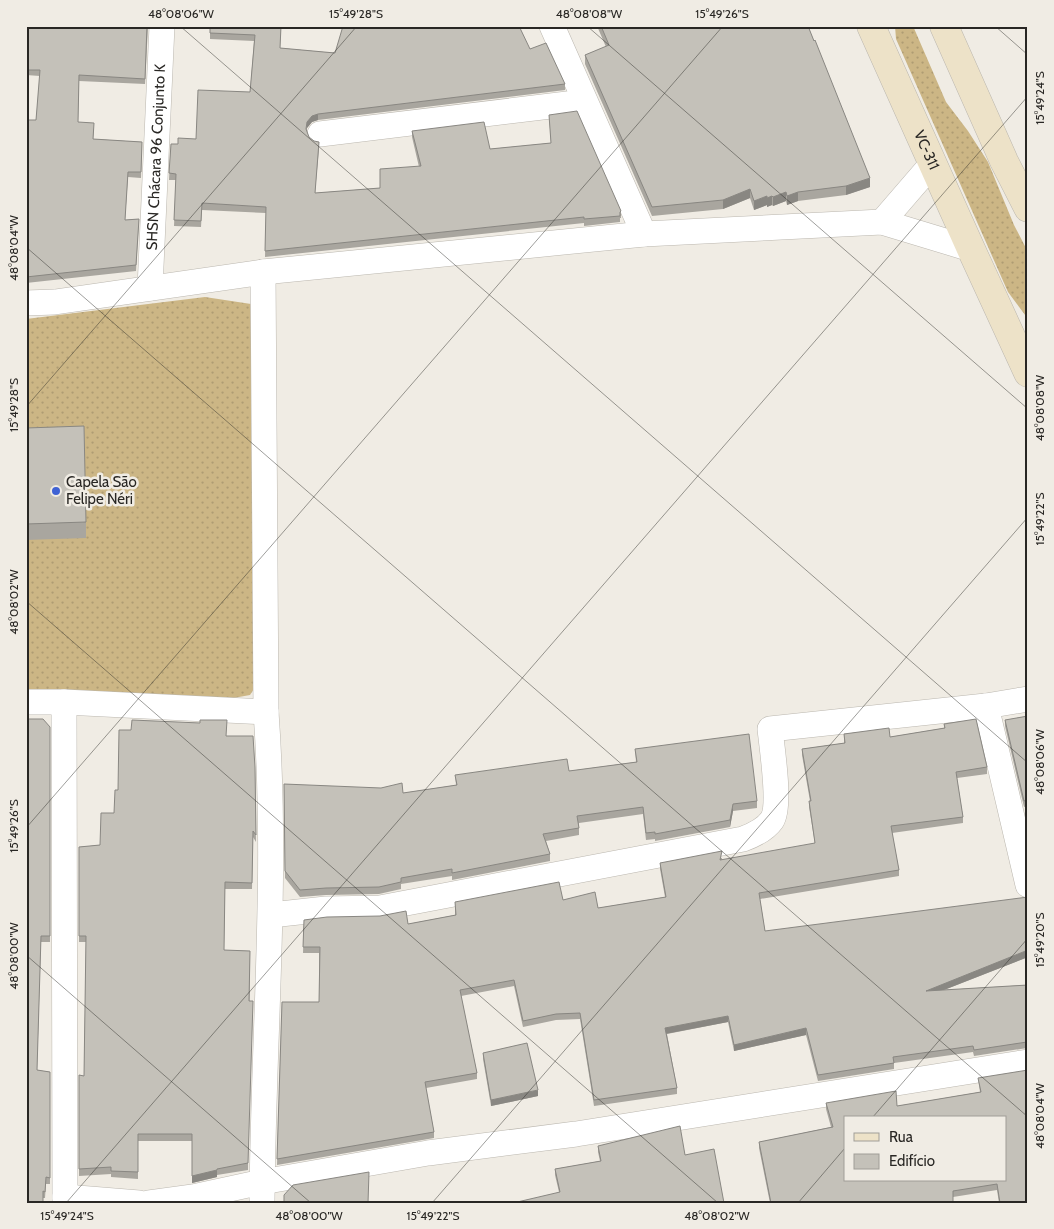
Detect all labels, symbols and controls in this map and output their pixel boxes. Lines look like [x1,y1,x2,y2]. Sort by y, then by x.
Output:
text: 48°08'06"W [148,6,215,21]
text: 15°49'28"S [329,6,383,21]
text: 48°08'08"W [556,6,623,21]
text: 15°49'26"S [695,6,749,21]
street label: SHSN Chácara 96 Conjunto K [143,63,169,251]
text: 15°49'24"S [1032,71,1047,125]
street label: VC-311 [910,128,943,173]
text: 48°08'04"W [6,214,21,281]
text: 48°08'08"W [1032,374,1047,441]
text: 15°49'28"S [6,378,21,432]
place label: Capela São Felipe Néri [66,473,137,508]
marker: Capela São Felipe Néri [50,485,62,497]
text: 15°49'22"S [1032,493,1047,545]
text: 48°08'02"W [6,569,21,635]
text: 48°08'06"W [1032,728,1047,795]
text: 15°49'26"S [6,799,21,853]
text: 15°49'20"S [1032,913,1047,967]
text: 48°08'00"W [6,922,21,990]
text: 48°08'04"W [1032,1082,1047,1149]
legend [844,1116,1006,1182]
text: Rua [889,1128,914,1146]
text: Edifício [889,1152,935,1170]
text: 15°49'24"S [40,1208,94,1223]
text: 48°08'00"W [275,1208,343,1223]
text: 15°49'22"S [407,1208,459,1223]
text: 48°08'02"W [684,1208,750,1223]

